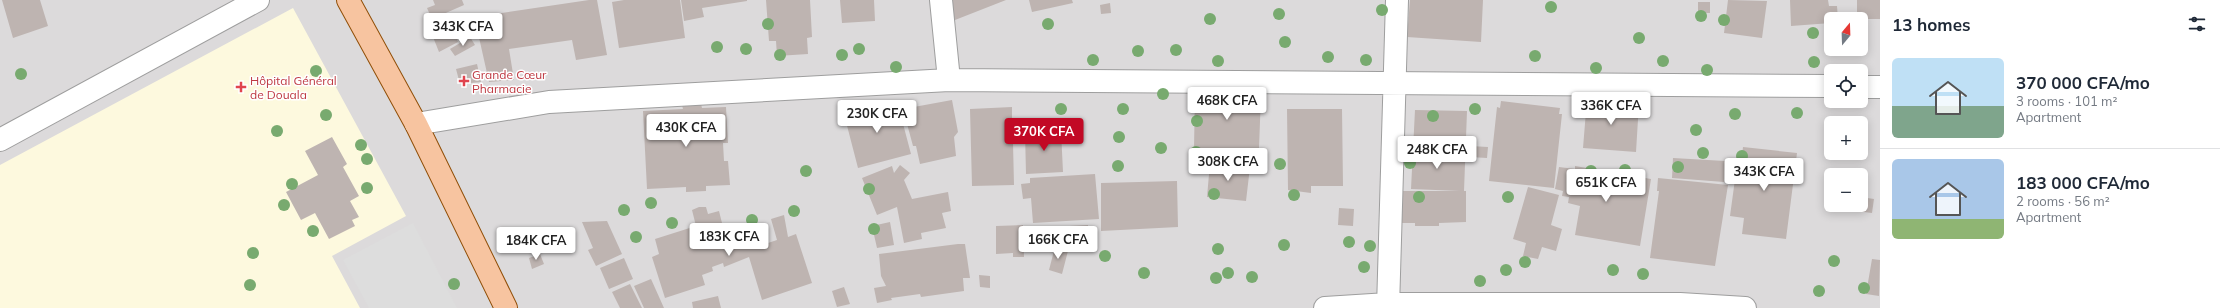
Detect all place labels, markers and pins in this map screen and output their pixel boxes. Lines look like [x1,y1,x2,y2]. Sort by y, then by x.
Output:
pin: 343K CFA [422,13,504,47]
place label: Grande Cœur Pharmacie [472,67,547,96]
place label: Hôpital Général de Douala [250,73,337,102]
marker: Grande Cœur Pharmacie [459,76,469,86]
marker: Hôpital Général de Douala [235,81,247,93]
pin: 468K CFA [1186,87,1268,121]
pin: 336K CFA [1570,92,1652,126]
pin: 230K CFA [836,100,918,134]
pin: 430K CFA [645,114,727,148]
pin: 370K CFA [1003,118,1085,152]
pin: 248K CFA [1396,136,1478,170]
pin: 308K CFA [1187,148,1269,182]
pin: 343K CFA [1723,158,1805,192]
pin: 651K CFA [1565,169,1647,203]
pin: 183K CFA [688,223,770,257]
pin: 166K CFA [1017,226,1099,260]
pin: 184K CFA [495,227,577,261]

